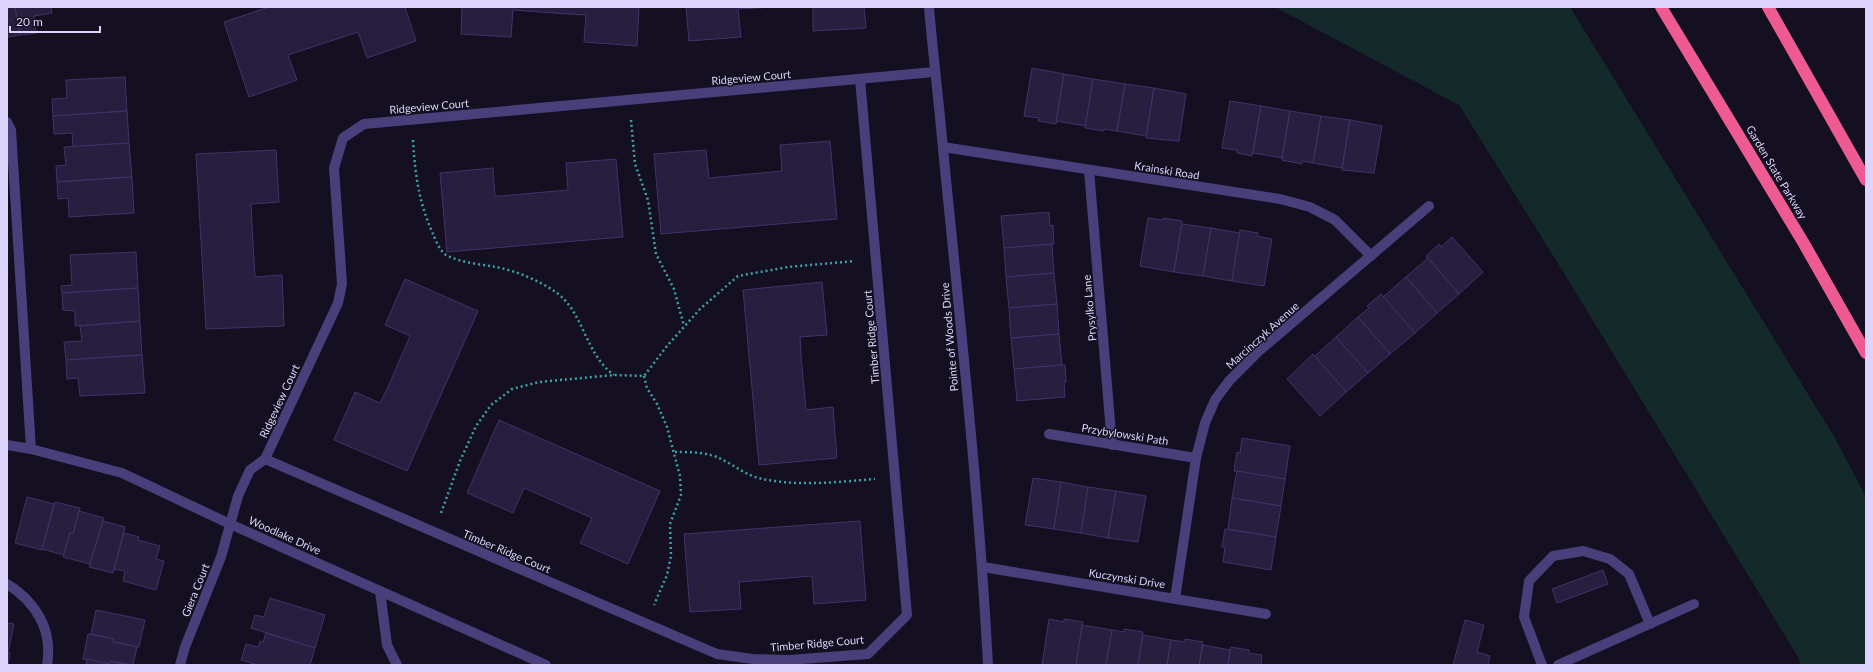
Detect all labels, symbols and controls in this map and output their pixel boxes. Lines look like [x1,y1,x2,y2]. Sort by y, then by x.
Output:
scale bar [10,8,100,34]
text: 20 m [16,14,43,29]
street label: Ridgeview Court [711,67,791,87]
street label: Ridgeview Court [389,96,469,116]
street label: Garden State Parkway [1744,123,1810,221]
street label: Krainski Road [1134,158,1200,182]
street label: Prysylko Lane [1080,274,1098,342]
street label: Pointe of Woods Drive [938,282,960,392]
street label: Timber Ridge Court [860,289,882,384]
street label: Marcinczyk Avenue [1223,299,1301,371]
street label: Ridgeview Court [256,362,302,440]
street label: Przybylowski Path [1081,421,1169,447]
street label: Woodlake Drive [247,513,323,557]
street label: Timber Ridge Court [461,527,553,575]
street label: Giera Court [178,561,212,618]
street label: Kuczynski Drive [1088,566,1166,590]
street label: Timber Ridge Court [770,632,865,654]

